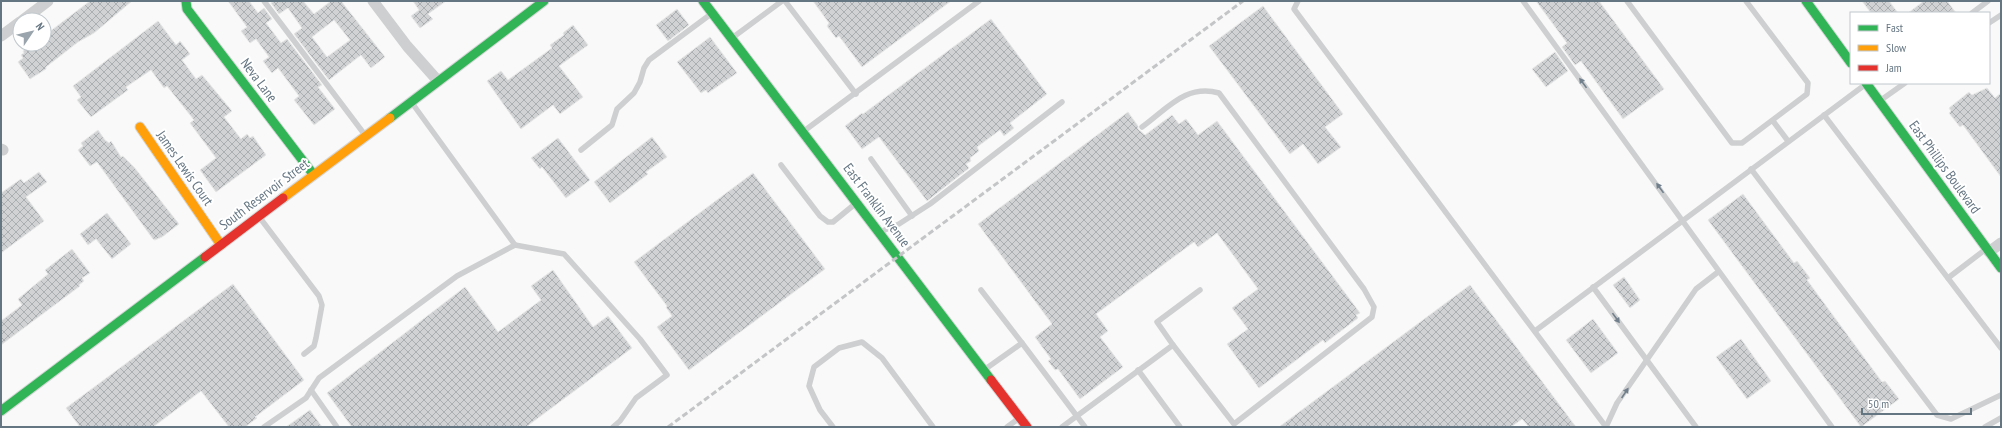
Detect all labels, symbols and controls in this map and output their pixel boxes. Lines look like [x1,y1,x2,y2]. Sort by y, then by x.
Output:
north arrow [12,12,52,52]
legend [1850,12,1990,84]
text: N [33,20,48,33]
text: Fast [1886,20,1904,35]
text: Slow [1886,40,1907,55]
street label: Neva Lane [237,55,281,106]
text: Jam [1885,60,1902,75]
one-way arrow [1579,78,1587,88]
street label: East Phillips Boulevard [1905,117,1985,217]
street label: James Lewis Court [152,126,218,209]
street label: South Reservoir Street [216,154,313,234]
street label: East Franklin Avenue [840,159,915,251]
one-way arrow [1656,183,1664,193]
one-way arrow [1612,313,1620,324]
one-way arrow [1621,387,1628,398]
scale bar [1862,390,1971,416]
text: 50 m [1868,396,1889,411]

